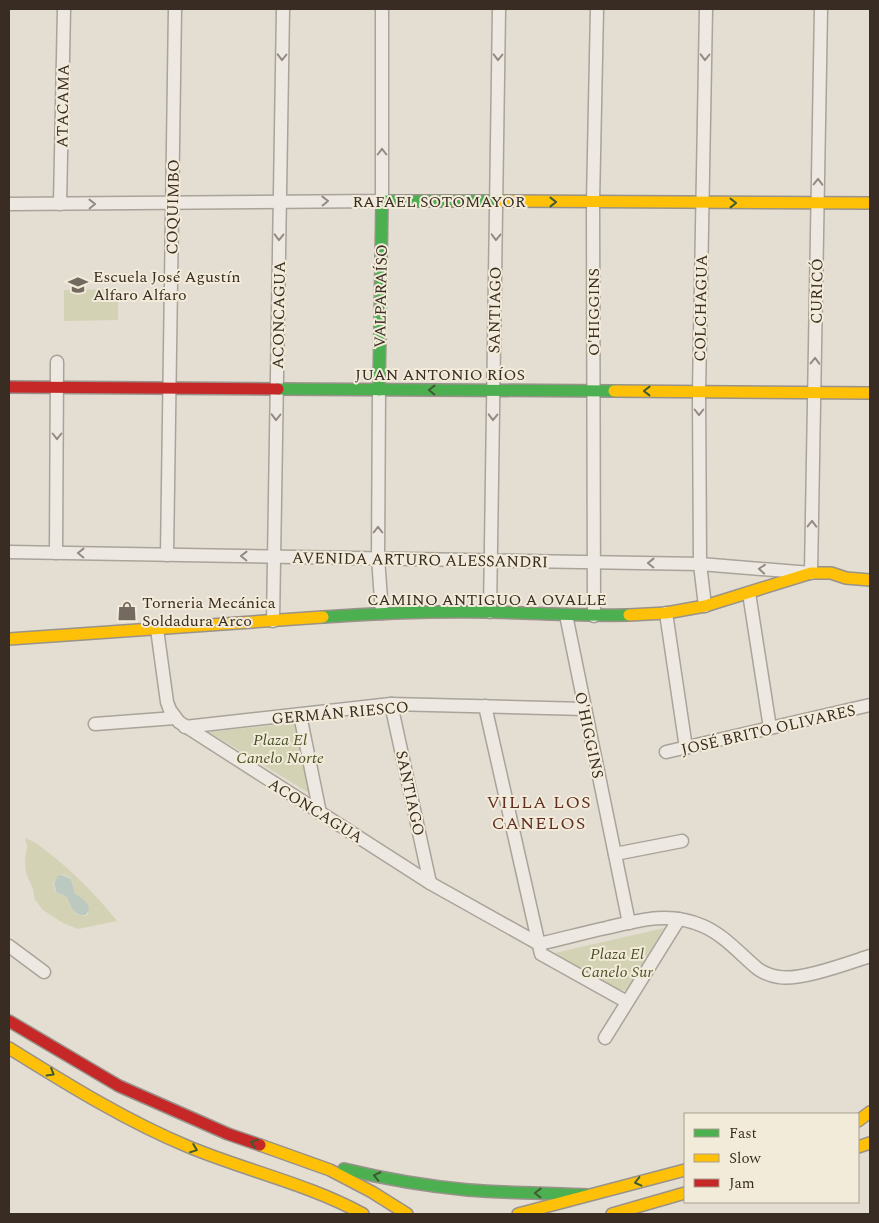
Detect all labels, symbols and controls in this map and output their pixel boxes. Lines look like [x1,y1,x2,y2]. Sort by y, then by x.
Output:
one-way arrow [277,54,287,62]
one-way arrow [493,54,503,62]
one-way arrow [700,54,710,62]
street label: ATACAMA [50,64,76,148]
one-way arrow [377,148,387,156]
street label: COQUIMBO [160,159,186,255]
one-way arrow [813,177,823,185]
street label: RAFAEL SOTOMAYOR [353,190,526,214]
one-way arrow [321,196,329,207]
one-way arrow [550,197,557,207]
one-way arrow [730,198,737,208]
one-way arrow [89,199,97,209]
one-way arrow [274,234,284,242]
one-way arrow [490,234,501,242]
street label: VALPARAÍSO [368,244,394,348]
street label: COLCHAGUA [688,254,714,362]
street label: CURICÓ [804,258,830,324]
street label: ACONCAGUA [266,261,292,369]
place label: Escuela José Agustín Alfaro Alfaro [93,265,241,307]
street label: SANTIAGO [482,266,508,354]
street label: O'HIGGINS [582,268,606,356]
school or university icon: Escuela José Agustín Alfaro Alfaro [67,274,89,296]
one-way arrow [810,357,820,365]
street label: JUAN ANTONIO RÍOS [355,363,525,387]
one-way arrow [427,385,435,395]
one-way arrow [642,386,650,397]
one-way arrow [694,409,704,417]
one-way arrow [271,414,281,422]
one-way arrow [488,414,498,422]
one-way arrow [52,432,62,440]
one-way arrow [807,520,817,528]
one-way arrow [373,525,383,533]
street label: AVENIDA ARTURO ALESSANDRI [292,546,548,574]
one-way arrow [77,548,85,559]
one-way arrow [239,551,247,561]
one-way arrow [647,558,654,568]
one-way arrow [758,563,766,574]
street label: CAMINO ANTIGUO A OVALLE [367,588,607,612]
place label: Torneria Mecánica Soldadura Arco [142,591,276,633]
shop icon: Torneria Mecánica Soldadura Arco [116,600,138,622]
street label: O'HIGGINS [568,690,610,781]
street label: GERMÁN RIESCO [270,695,410,731]
street label: JOSÉ BRITO OLIVARES [679,698,858,762]
park label: Plaza El Canelo Norte [236,728,324,770]
street label: SANTIAGO [389,748,431,838]
street label: ACONCAGUA [263,772,368,850]
district label: VILLA LOS CANELOS [486,789,592,837]
park label: Plaza El Canelo Sur [581,942,653,984]
one-way arrow [45,1067,54,1077]
legend [684,1113,859,1203]
text: Fast [729,1122,757,1145]
one-way arrow [251,1139,259,1149]
one-way arrow [189,1143,198,1154]
text: Slow [729,1147,761,1170]
one-way arrow [373,1171,382,1182]
text: Jam [729,1172,755,1195]
one-way arrow [634,1176,643,1187]
one-way arrow [534,1188,542,1198]

